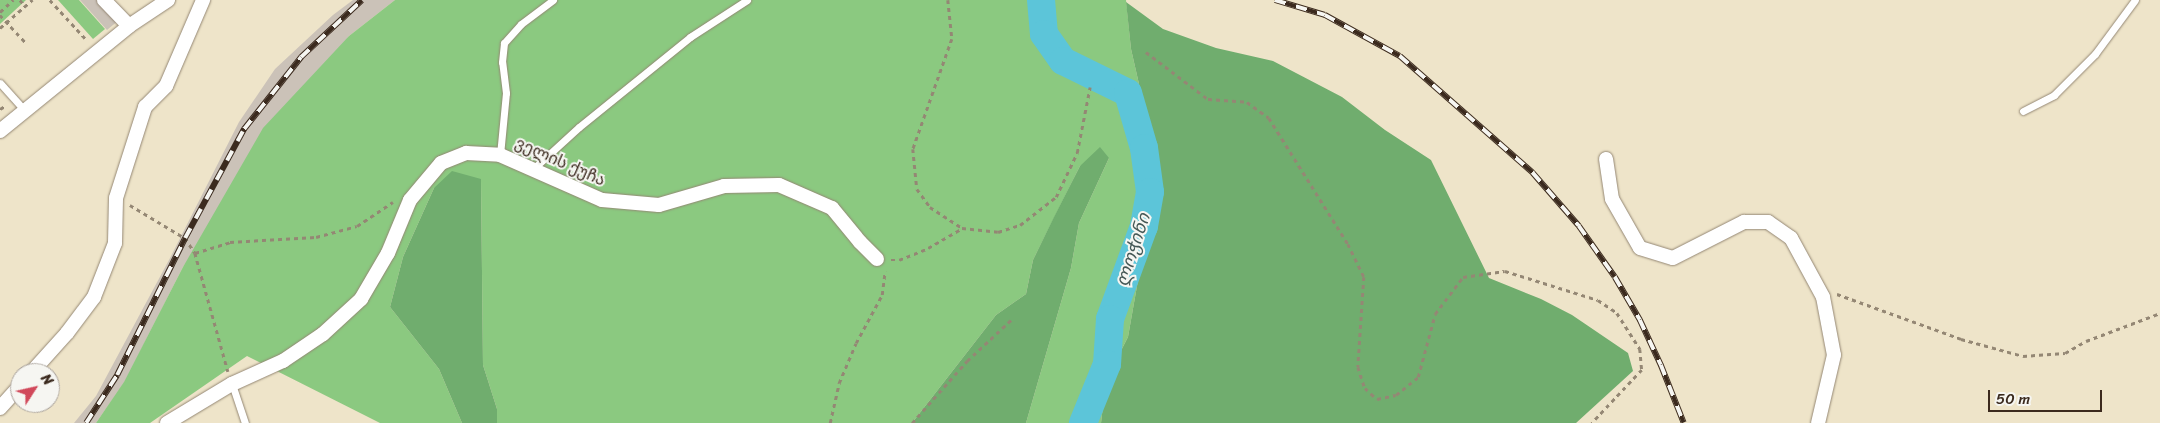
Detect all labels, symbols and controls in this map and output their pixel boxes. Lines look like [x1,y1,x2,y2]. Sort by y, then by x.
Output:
street label: ველის ქუჩა [512,134,608,190]
water label: ლოჭინი [1111,211,1155,289]
north arrow [10,363,60,413]
text: N [34,369,60,391]
scale bar [1990,380,2104,412]
text: 50 m [1996,386,2030,412]

